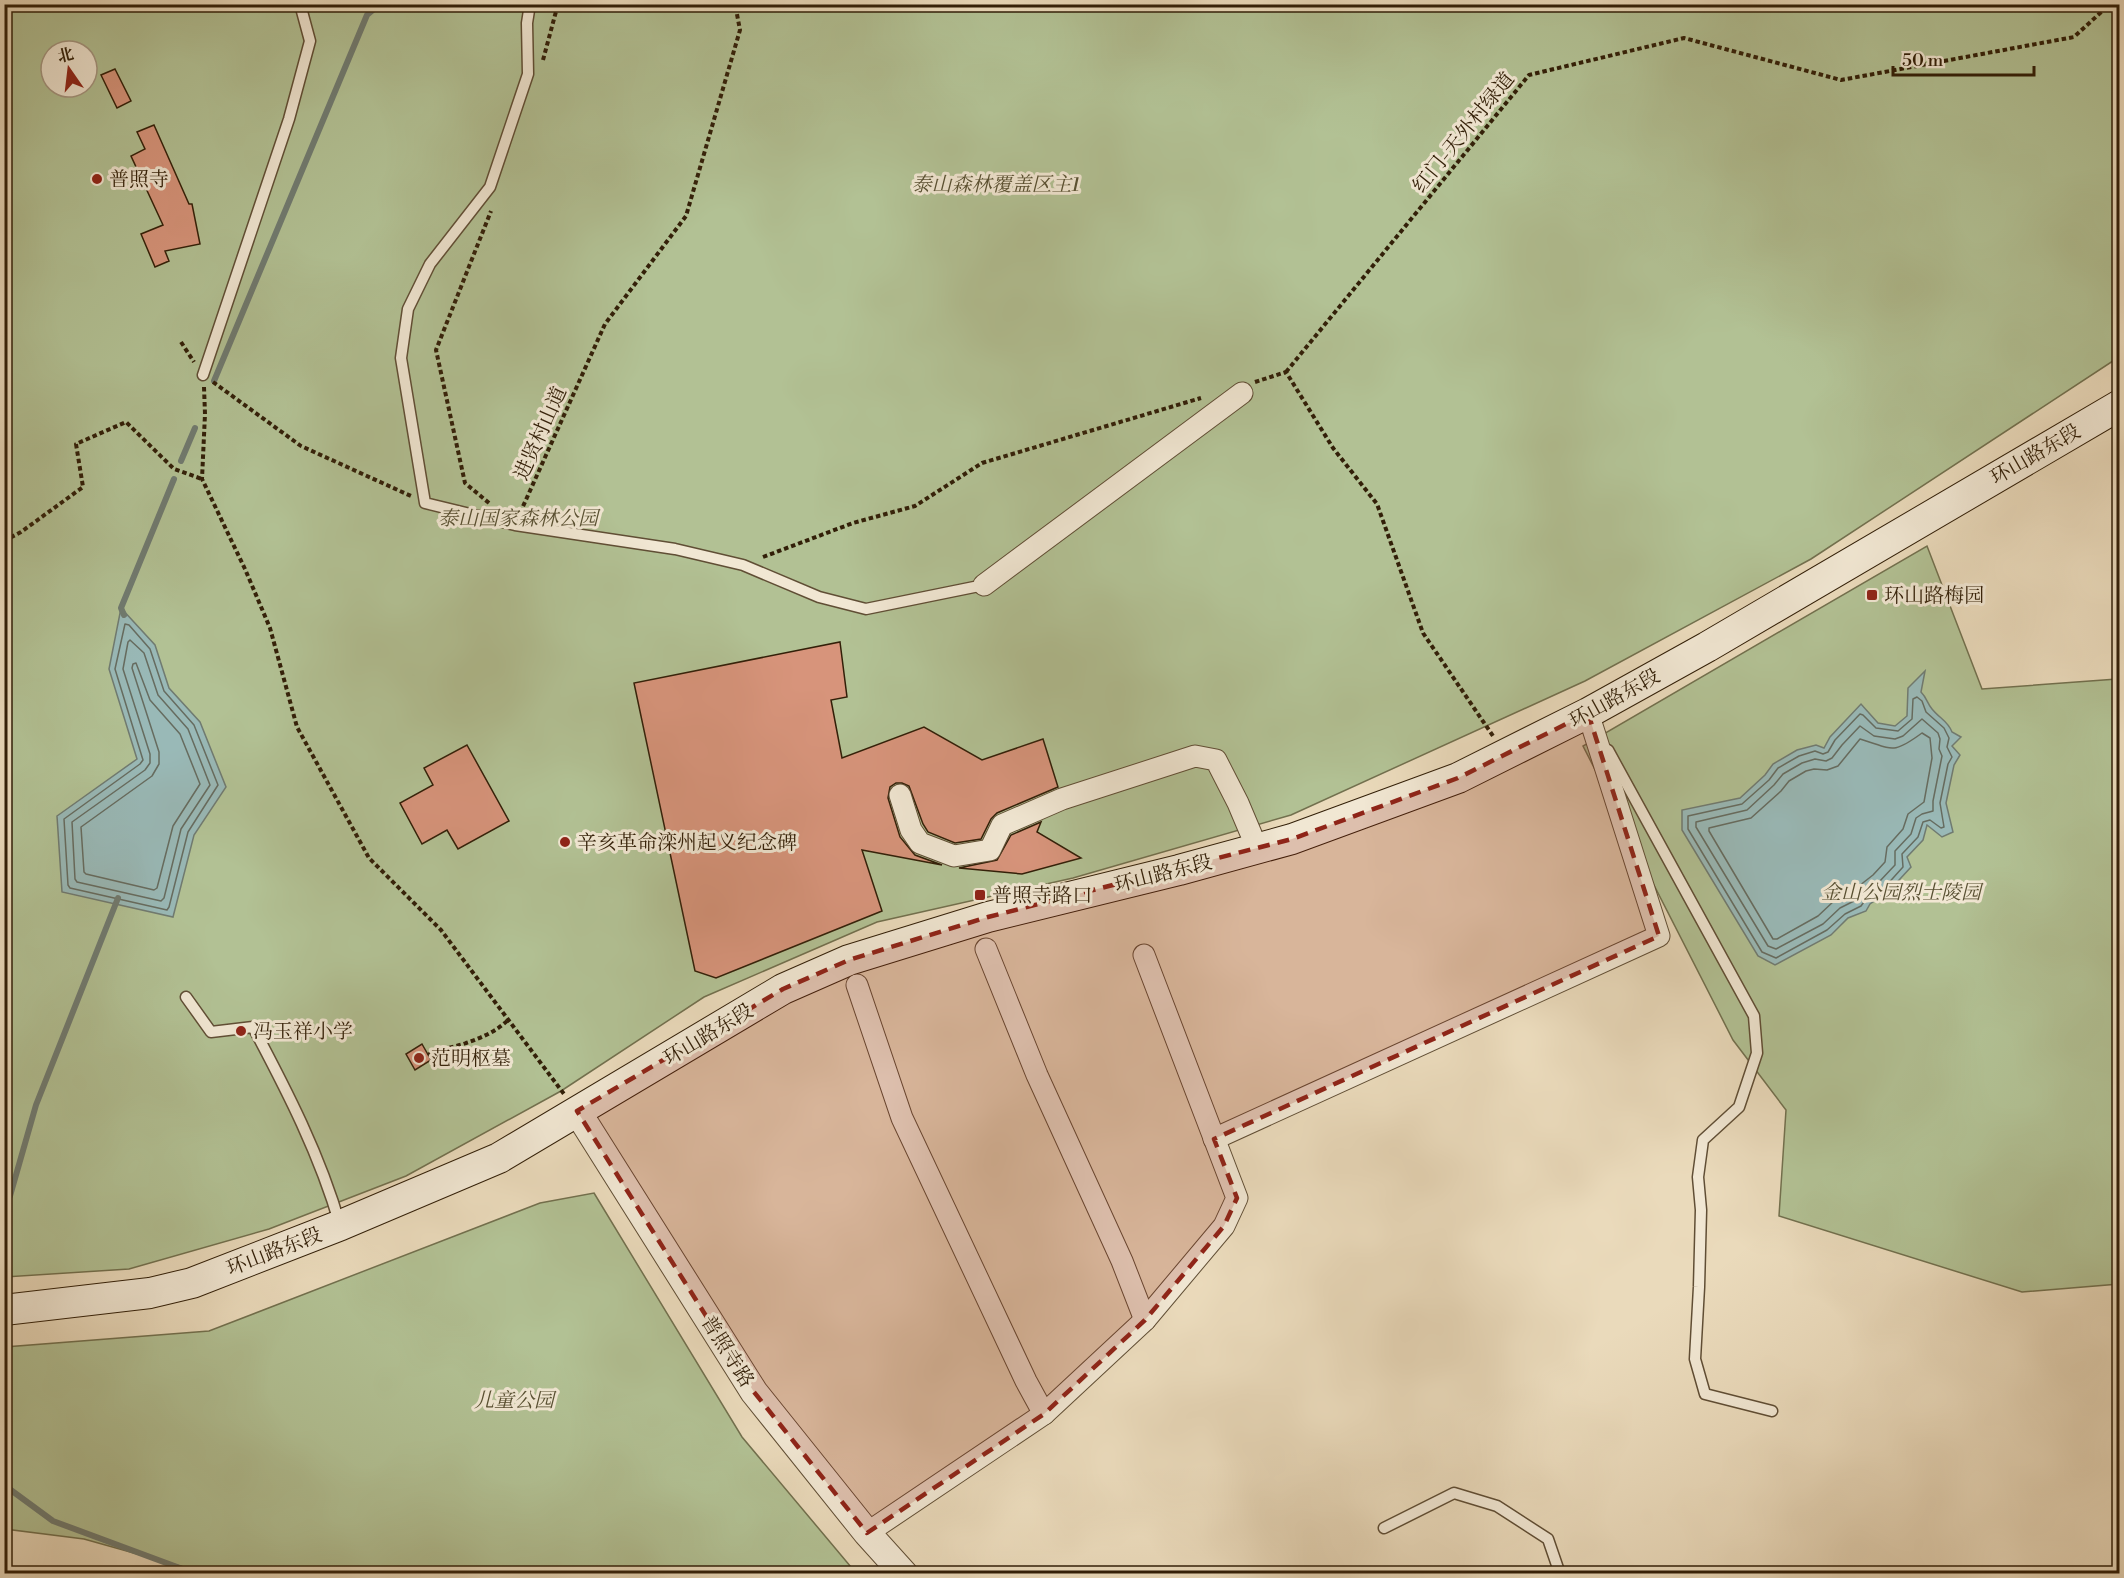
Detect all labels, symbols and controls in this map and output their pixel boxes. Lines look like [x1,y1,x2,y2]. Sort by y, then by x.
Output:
north arrow [39,39,99,99]
scale bar [1893,39,2034,77]
text: 北 [55,44,76,67]
text: 50 m [1902,49,1944,72]
street label: 红门-天外村绿道 [1408,68,1520,198]
place label: 普照寺 [109,168,169,193]
marker: 普照寺 [90,172,104,186]
park label: 泰山森林覆盖区主1 [911,173,1079,198]
street label: 进贤村山道 [510,383,573,484]
street label: 环山路东段 [1986,419,2085,491]
park label: 泰山国家森林公园 [438,507,601,532]
place label: 环山路梅园 [1884,584,1984,609]
marker: 环山路梅园 [1865,588,1879,602]
street label: 环山路东段 [1565,664,1665,734]
place label: 辛亥革命滦州起义纪念碑 [577,831,797,856]
marker: 辛亥革命滦州起义纪念碑 [558,835,572,849]
street label: 环山路东段 [1112,850,1215,899]
park label: 金山公园烈士陵园 [1821,881,1984,906]
place label: 普照寺路口 [992,884,1092,909]
marker: 普照寺路口 [973,888,987,902]
street label: 环山路东段 [659,999,758,1072]
place label: 冯玉祥小学 [253,1020,353,1045]
marker: 冯玉祥小学 [234,1024,248,1038]
place label: 范明枢墓 [431,1047,511,1072]
marker: 范明枢墓 [412,1051,426,1065]
street label: 环山路东段 [223,1223,326,1282]
street label: 普照寺路 [695,1311,759,1392]
park label: 儿童公园 [474,1389,557,1414]

